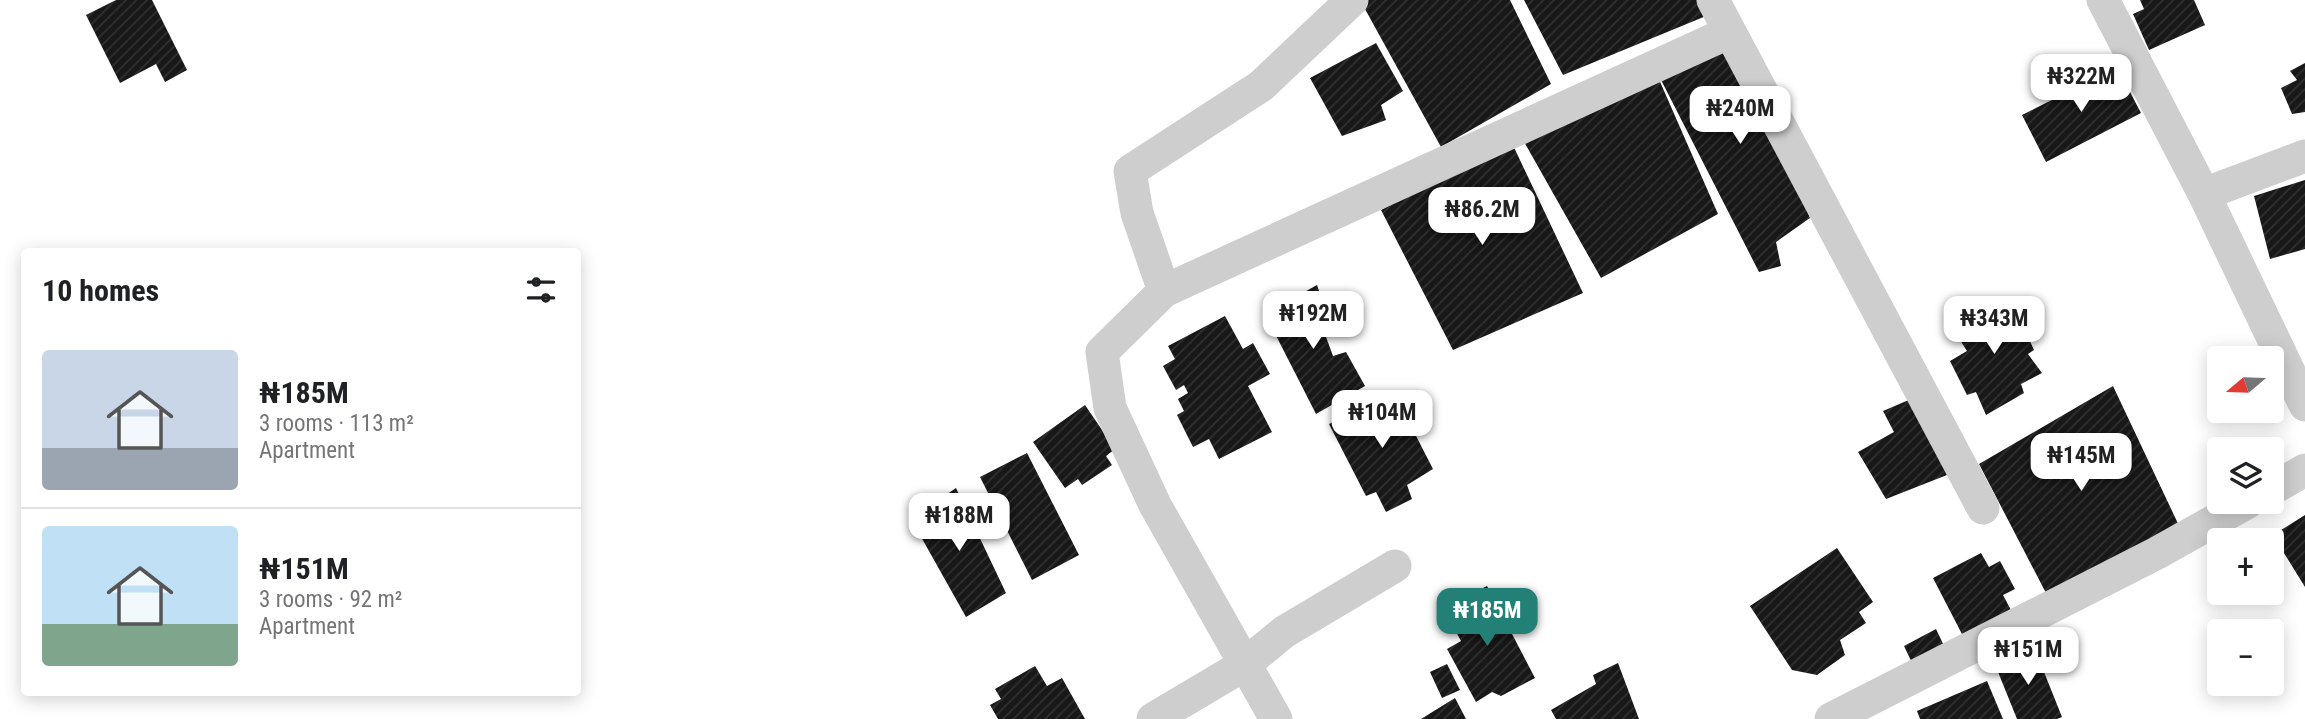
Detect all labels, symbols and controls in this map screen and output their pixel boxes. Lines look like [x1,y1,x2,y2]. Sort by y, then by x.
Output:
pin: ₦322M [2032,54,2130,114]
text: ₦322M [2047,63,2115,90]
pin: ₦240M [1691,86,1789,146]
text: ₦240M [1706,95,1774,122]
pin: ₦86.2M [1425,188,1539,247]
text: ₦86.2M [1444,196,1520,223]
icon: filters [522,271,560,309]
text: 10 homes [42,273,159,308]
pin: ₦192M [1264,292,1362,351]
pin: ₦343M [1945,296,2043,356]
text: ₦192M [1279,300,1347,327]
text: ₦343M [1960,305,2028,332]
north arrow [2207,346,2284,424]
map controls [2207,346,2284,696]
text: ₦185M [259,375,349,410]
icon: home [98,378,182,462]
pin: ₦104M [1333,391,1431,450]
text: ₦104M [1348,399,1416,426]
text: 3 rooms · 113 m² [259,410,414,437]
pin: ₦145M [2032,434,2130,493]
text: Apartment [259,437,355,464]
button: layers [2207,437,2284,514]
text: ₦145M [2047,442,2115,469]
pin: ₦188M [910,494,1008,553]
text: ₦188M [925,502,993,529]
button: + [2207,528,2284,605]
text: ₦151M [259,551,349,586]
icon: home [98,554,182,638]
text: 3 rooms · 92 m² [259,586,402,613]
pin: ₦185M [1438,588,1536,648]
text: ₦185M [1453,597,1521,624]
text: Apartment [259,613,355,640]
button: − [2207,619,2284,696]
pin: ₦151M [1979,628,2077,687]
text: ₦151M [1994,636,2062,663]

